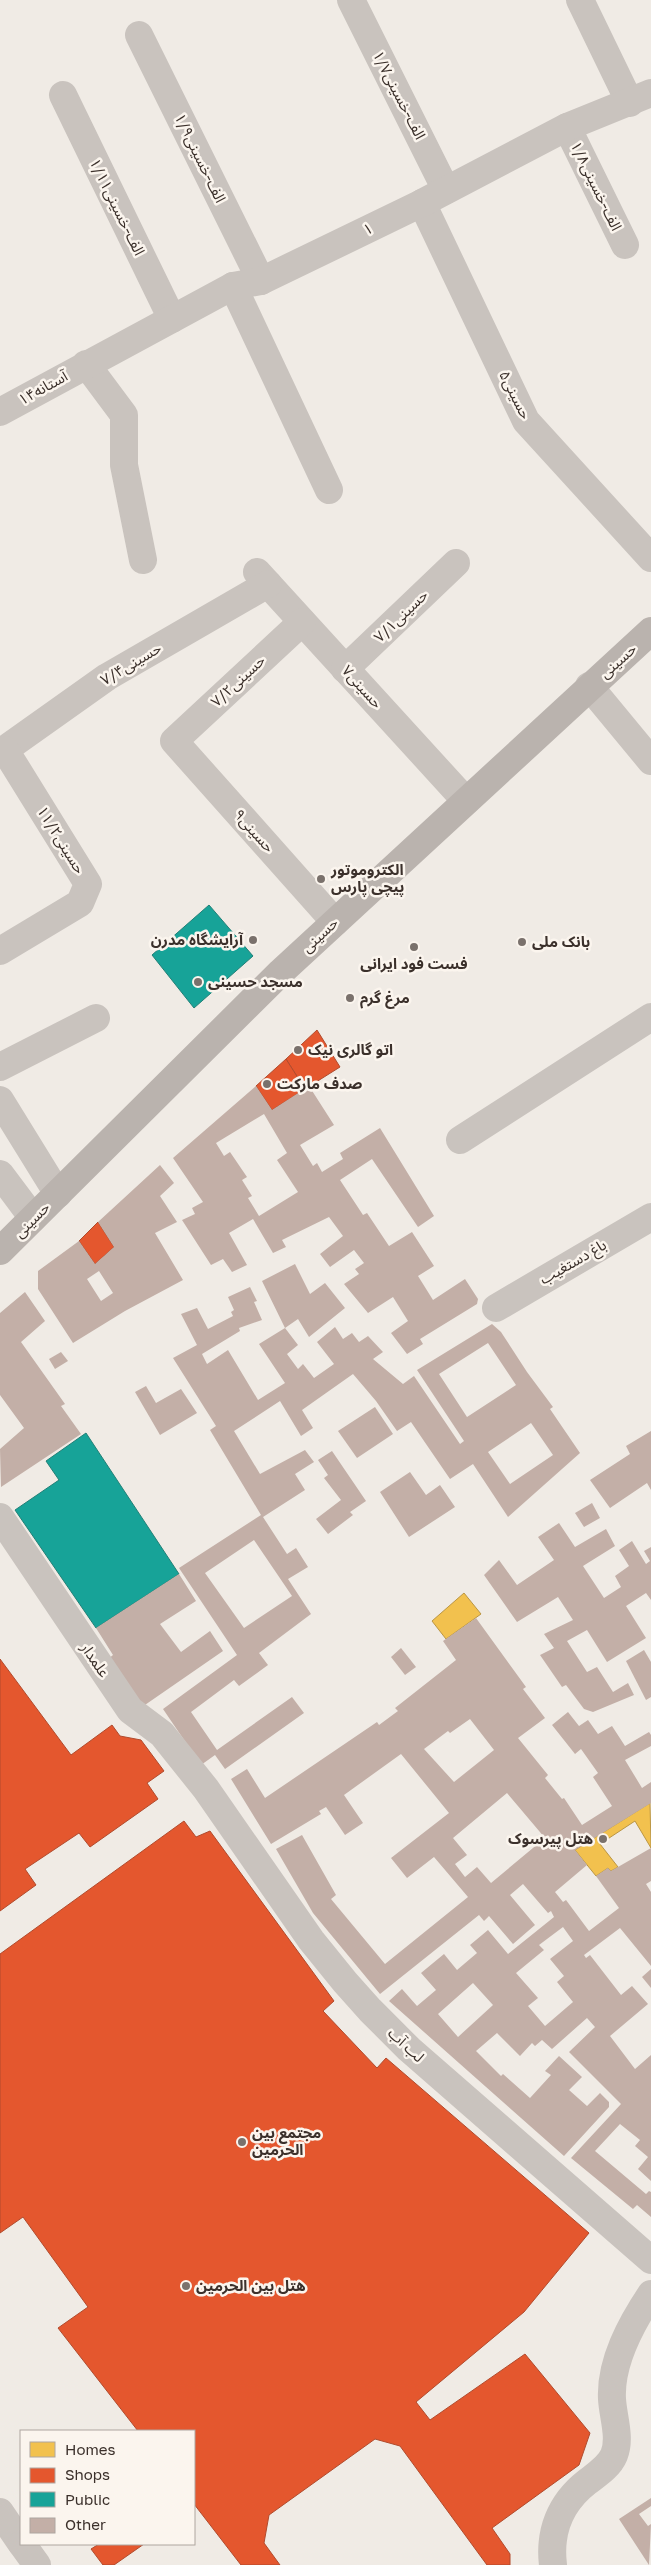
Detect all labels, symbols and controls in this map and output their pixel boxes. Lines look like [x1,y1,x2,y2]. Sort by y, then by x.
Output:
street label: الف-خسینی۱/۷ [369,47,430,142]
street label: الف-خسینی۱/۹ [171,110,230,206]
street label: الف-خسینی۱/۸ [567,138,626,234]
street label: الف-خسینی۱/۱۱ [86,155,149,259]
street label: ۱ [360,218,375,238]
street label: آستانه۱۴ [15,366,71,408]
street label: حسینی۵ [495,367,536,422]
street label: حسینی۷/۱ [370,585,432,646]
street label: حسینی۷/۴ [97,638,165,689]
street label: حسینی [595,639,640,682]
street label: حسینی۷/۲ [206,650,269,711]
street label: حسینی۷ [338,661,387,712]
street label: حسینی۱۱/۲ [33,802,90,877]
street label: حسینی۹ [230,805,279,856]
place label: الکتروموتور پیچی پارس [330,860,404,897]
marker: الکتروموتور پیچی پارس [315,873,327,885]
street label: حسینی [297,913,342,956]
place label: آرایشگاه مدرن [151,930,244,949]
place label: بانک ملی [532,932,590,951]
marker: آرایشگاه مدرن [247,934,259,946]
marker: بانک ملی [516,936,528,948]
marker: فست فود ایرانی [408,941,420,953]
place label: فست فود ایرانی [360,954,468,973]
place label: مسجد حسینی [208,972,303,991]
marker: مسجد حسینی [192,976,204,988]
place label: مرغ گرم [360,988,410,1009]
marker: مرغ گرم [344,992,356,1004]
place label: اتو گالری نیک [308,1040,393,1059]
marker: اتو گالری نیک [292,1044,304,1056]
place label: صدف مارکت [277,1074,363,1093]
marker: صدف مارکت [261,1078,273,1090]
street label: حسینی [10,1197,54,1242]
street label: باغ دستغیب [536,1235,611,1291]
street label: علمدار [76,1638,114,1681]
place label: هتل پیرسوک [508,1829,593,1849]
marker: هتل پیرسوک [597,1833,609,1845]
street label: لب آب [385,2023,428,2066]
place label: مجتمع بین الحرمین [252,2123,321,2159]
marker: مجتمع بین الحرمین [236,2136,248,2148]
place label: هتل بین‌ الحرمین [196,2276,306,2295]
marker: هتل بین‌ الحرمین [180,2280,192,2292]
legend [20,2430,195,2545]
text: Homes [65,2440,115,2458]
text: Shops [65,2465,110,2483]
text: Public [65,2490,110,2508]
text: Other [65,2515,106,2533]

